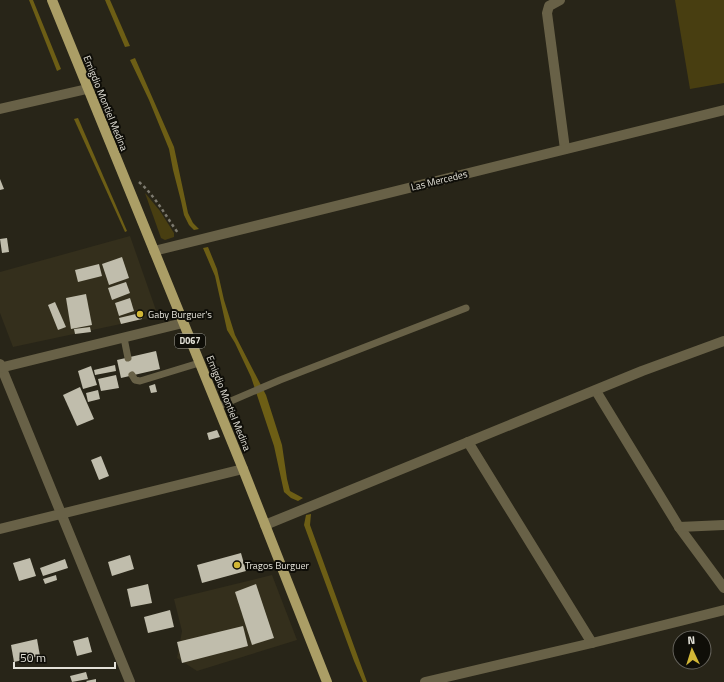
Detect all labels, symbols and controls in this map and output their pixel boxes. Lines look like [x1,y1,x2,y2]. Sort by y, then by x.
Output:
street label: Emigdio Montiel Medina [80,53,132,153]
street label: Las Mercedes [409,166,469,195]
place label: Gaby Burguer's [148,307,212,322]
marker: Gaby Burguer's [135,309,145,319]
road number: D067 [175,334,205,348]
street label: Emigdio Montiel Medina [203,353,255,453]
place label: Tragos Burguer [245,558,309,573]
marker: Tragos Burguer [232,560,242,570]
north arrow [672,630,712,670]
text: N [687,632,696,648]
scale bar [14,644,115,670]
text: 50 m [20,648,46,667]

